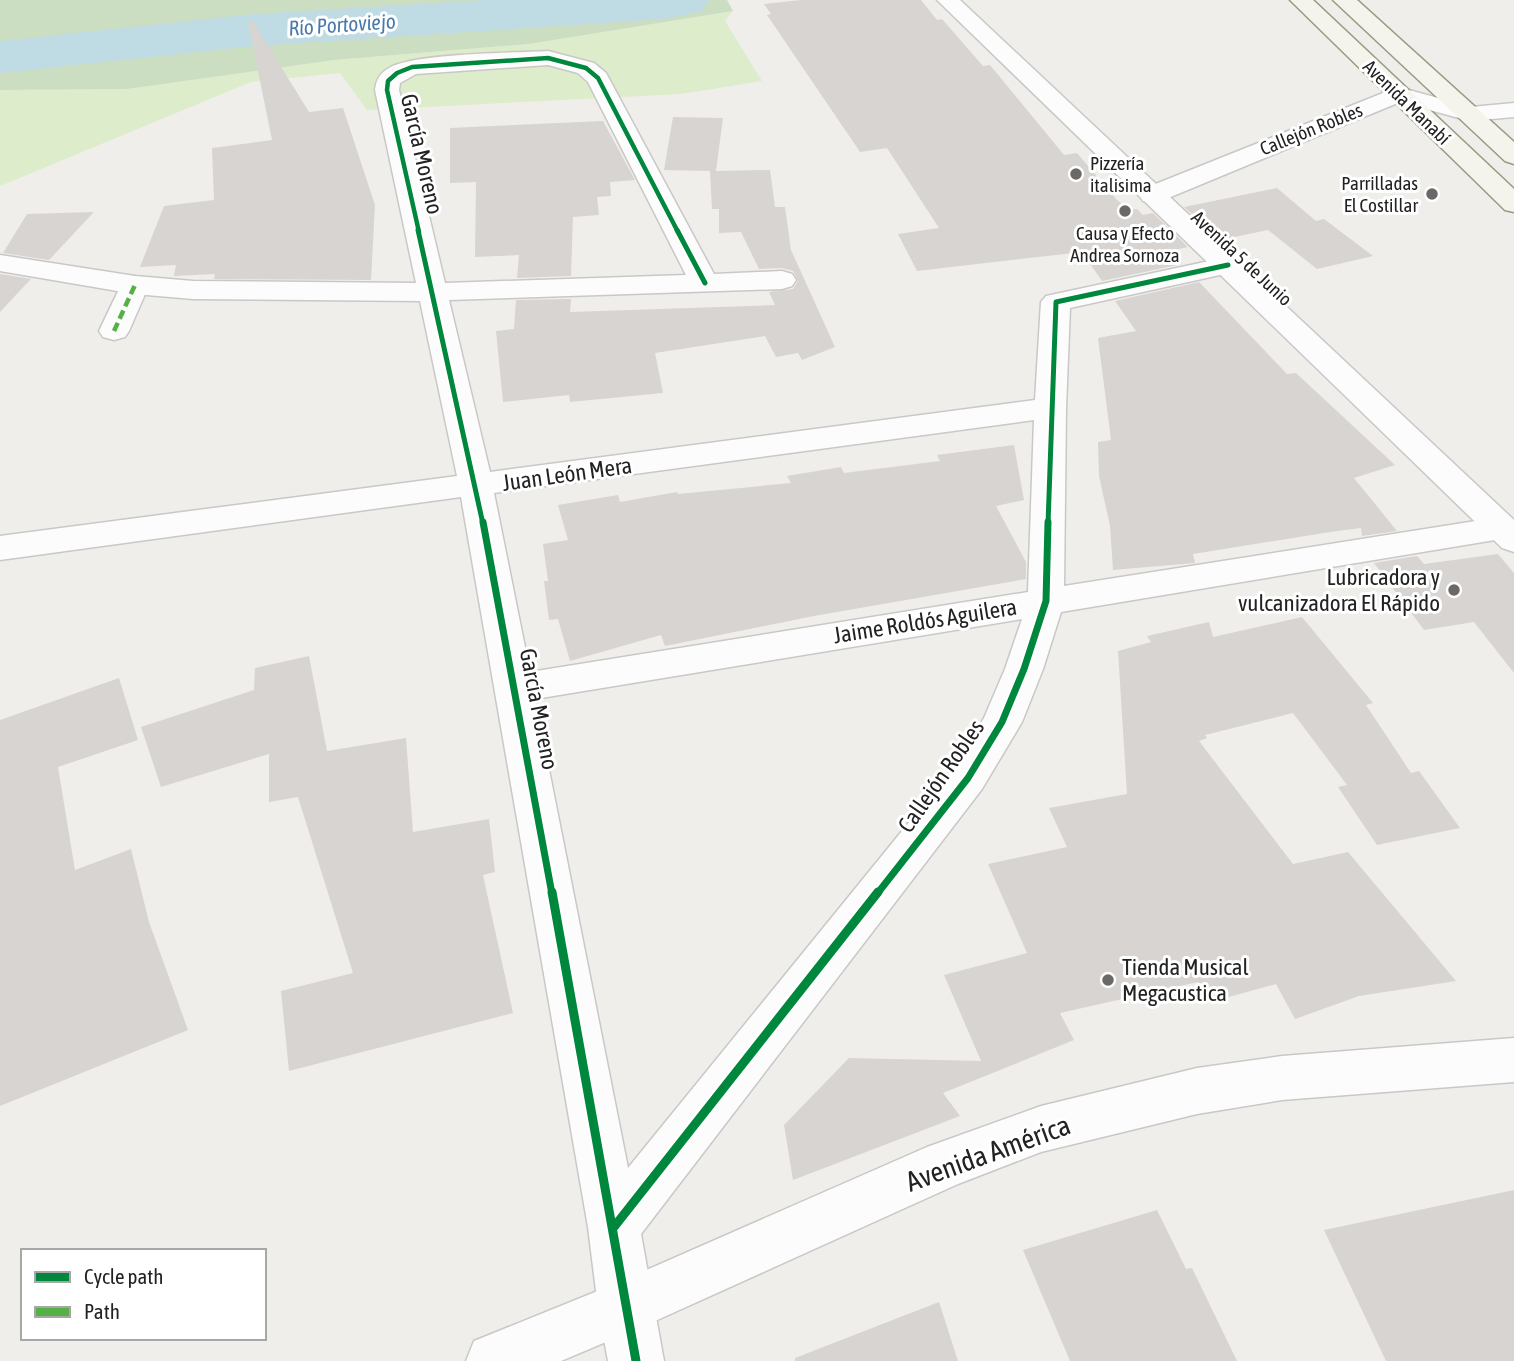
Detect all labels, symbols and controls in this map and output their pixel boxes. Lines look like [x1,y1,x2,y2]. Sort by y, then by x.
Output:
water label: Río Portoviejo [288,8,396,40]
street label: Avenida Manabí [1359,55,1455,149]
street label: García Moreno [396,91,448,217]
street label: Callejón Robles [1257,98,1366,160]
place label: Pizzería italisima [1090,152,1152,196]
marker: Pizzería italisima [1068,166,1084,182]
place label: Parrilladas El Costillar [1341,172,1418,216]
marker: Parrilladas El Costillar [1424,186,1440,202]
marker: Causa y Efecto Andrea Sornoza [1117,203,1133,219]
street label: Avenida 5 de Junio [1187,206,1297,310]
place label: Causa y Efecto Andrea Sornoza [1070,222,1180,266]
street label: Juan León Mera [500,452,634,496]
place label: Lubricadora y vulcanizadora El Rápido [1238,564,1440,616]
marker: Lubricadora y vulcanizadora El Rápido [1446,582,1462,598]
street label: Jaime Roldós Aguilera [831,594,1019,648]
street label: García Moreno [515,646,563,772]
street label: Callejón Robles [893,715,989,837]
place label: Tienda Musical Megacustica [1122,954,1249,1006]
marker: Tienda Musical Megacustica [1100,972,1116,988]
street label: Avenida América [901,1108,1075,1198]
legend [21,1249,266,1340]
text: Cycle path [84,1264,163,1288]
text: Path [84,1299,120,1323]

